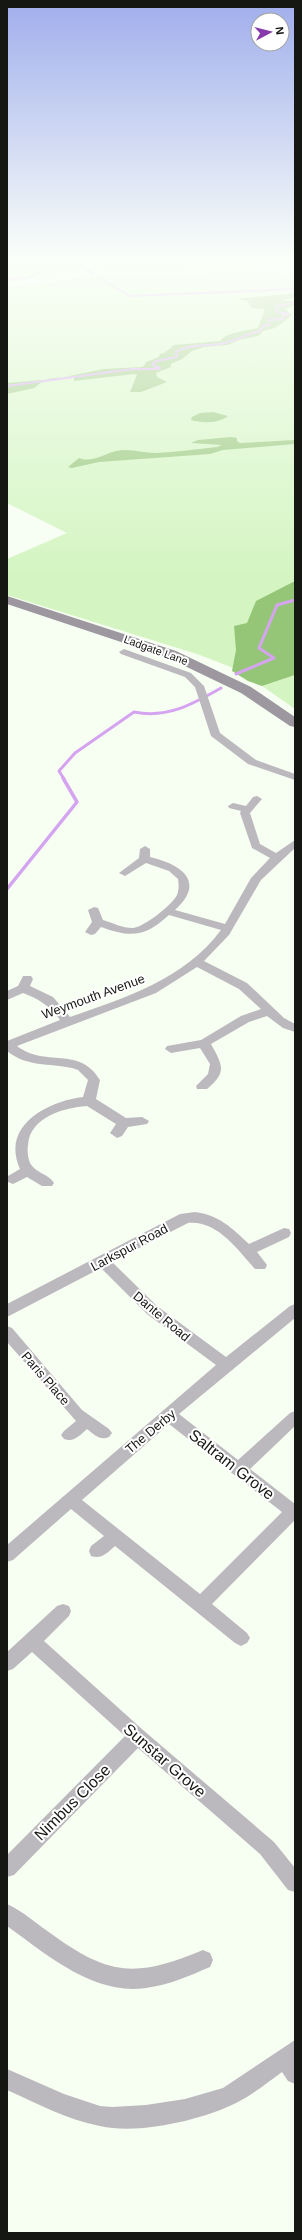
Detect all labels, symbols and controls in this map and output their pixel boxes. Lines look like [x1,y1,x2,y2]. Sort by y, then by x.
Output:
north arrow [250,12,290,52]
text: N [273,26,286,36]
street label: Ladgate Lane [122,633,190,667]
street label: Weymouth Avenue [40,971,147,1022]
street label: Larkspur Road [88,1221,170,1274]
street label: Dante Road [130,1288,193,1344]
street label: Paris Place [18,1349,73,1408]
street label: The Derby [122,1406,179,1457]
street label: Saltram Grove [186,1426,278,1503]
street label: Sunstar Grove [120,1720,209,1801]
street label: Nimbus Close [31,1761,114,1844]

